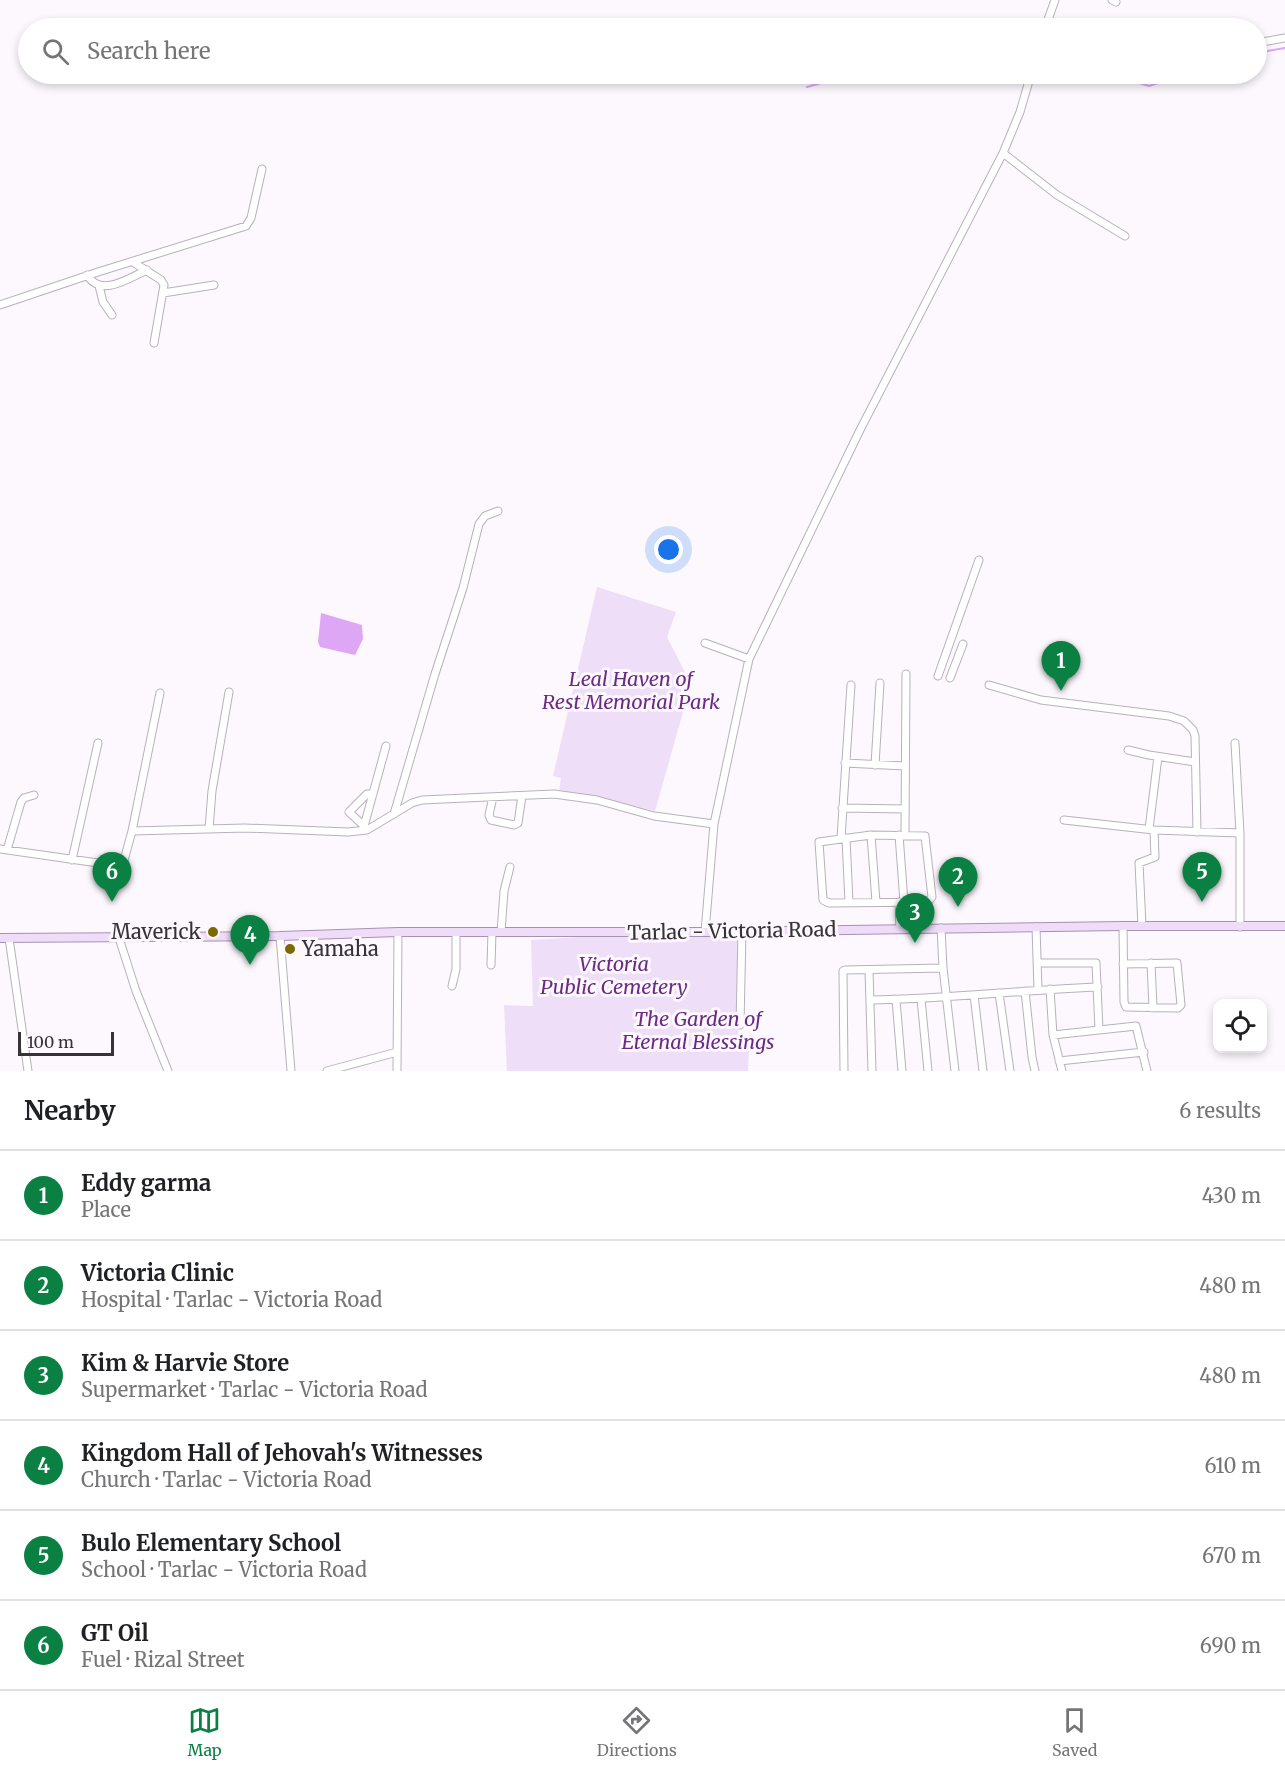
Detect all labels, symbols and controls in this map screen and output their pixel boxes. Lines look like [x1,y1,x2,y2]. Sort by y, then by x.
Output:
search box [18,18,1267,84]
icon: search [39,35,72,68]
text: Search here [87,37,210,65]
your location [654,535,683,564]
pin: 1 [1042,642,1080,691]
park label: Leal Haven of Rest Memorial Park [542,666,720,714]
pin: 6 [92,852,132,902]
pin: 5 [1182,852,1222,902]
pin: 2 [938,858,978,907]
pin: 3 [896,894,934,943]
pin: 4 [230,916,270,965]
street label: Tarlac - Victoria Road [627,916,837,945]
place label: Maverick [111,919,201,944]
marker: Maverick [206,925,220,939]
place label: Yamaha [301,936,379,961]
marker: Yamaha [283,942,297,956]
park label: Victoria Public Cemetery [540,951,688,999]
map controls [1213,999,1267,1053]
button: locate [1213,999,1267,1053]
park label: The Garden of Eternal Blessings [622,1006,774,1054]
scale bar [18,1029,114,1056]
text: 100 m [27,1032,74,1052]
text: Nearby [24,1094,116,1127]
text: 6 results [1179,1098,1261,1123]
text: Eddy garma [81,1169,211,1197]
text: 1 [39,1183,48,1208]
text: 430 m [1202,1183,1261,1208]
text: Place [81,1197,131,1222]
text: Victoria Clinic [81,1259,234,1287]
text: 2 [38,1273,49,1298]
text: 480 m [1199,1273,1261,1298]
text: Hospital · Tarlac - Victoria Road [81,1287,382,1312]
text: Kim & Harvie Store [81,1349,289,1377]
text: 3 [38,1363,49,1388]
text: 480 m [1199,1363,1261,1388]
text: Supermarket · Tarlac - Victoria Road [81,1377,428,1402]
text: Kingdom Hall of Jehovah's Witnesses [81,1439,483,1467]
text: 4 [37,1453,50,1478]
text: 610 m [1205,1453,1261,1478]
text: Church · Tarlac - Victoria Road [81,1467,372,1492]
text: Bulo Elementary School [81,1529,341,1557]
text: 5 [38,1543,49,1568]
text: 670 m [1202,1543,1261,1568]
text: School · Tarlac - Victoria Road [81,1557,367,1582]
text: GT Oil [81,1619,149,1647]
text: 6 [37,1633,50,1658]
text: 690 m [1200,1633,1261,1658]
text: Fuel · Rizal Street [81,1647,244,1672]
tab: Map [188,1704,222,1760]
tab: Directions [597,1704,677,1760]
tab: Saved [1052,1704,1097,1760]

